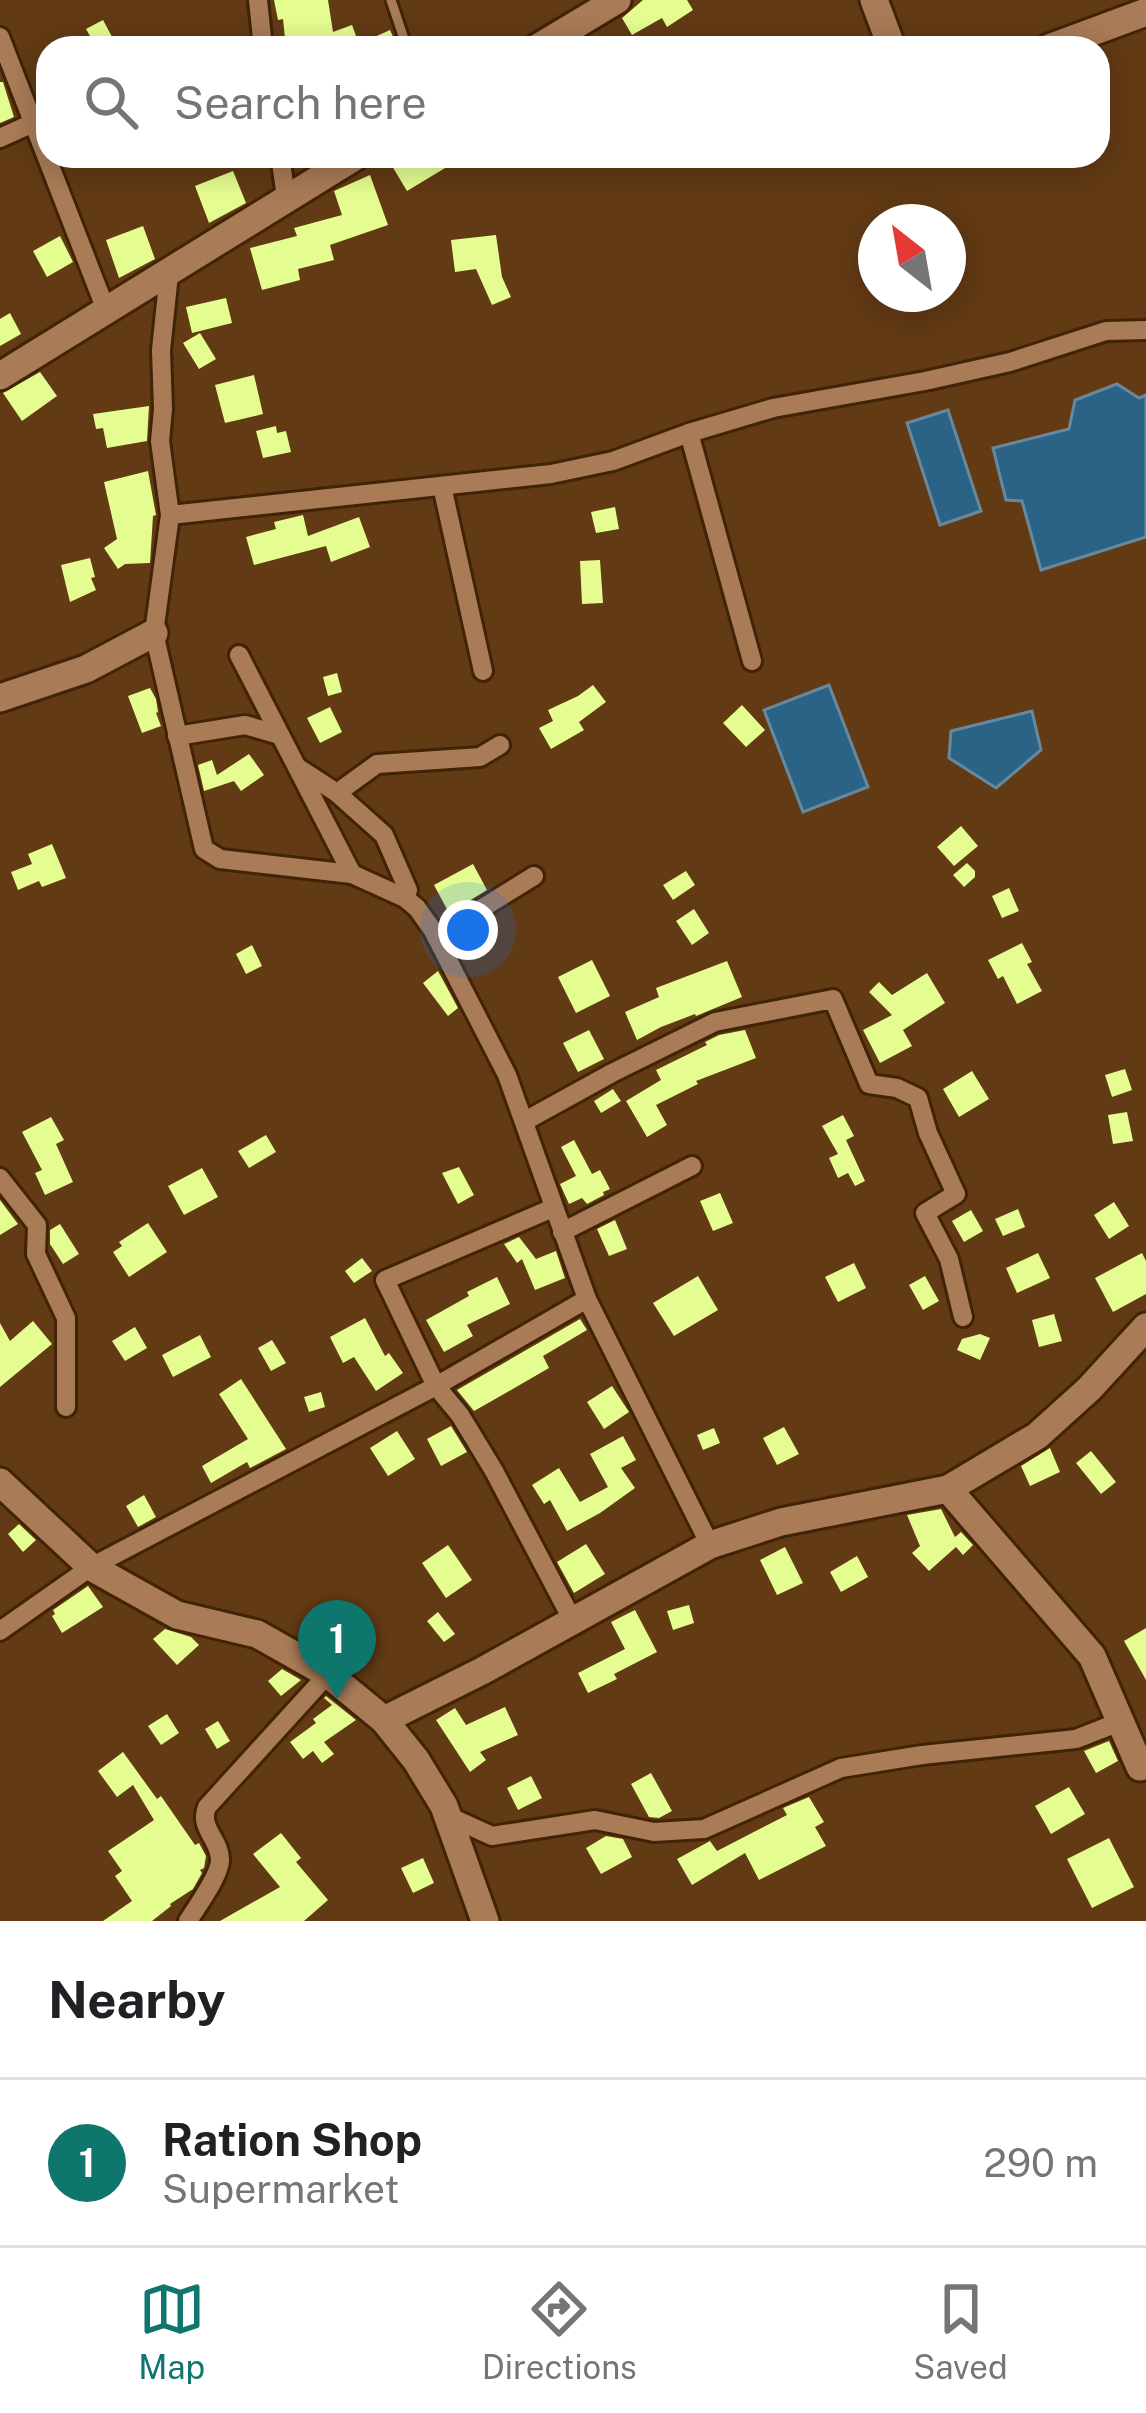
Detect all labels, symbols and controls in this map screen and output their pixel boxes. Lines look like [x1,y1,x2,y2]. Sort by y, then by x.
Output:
search box [36,36,1110,168]
icon: search [78,69,144,135]
text: Search here [174,76,427,129]
north arrow [858,204,966,312]
your location [438,900,498,960]
pin: 1 [298,1600,376,1699]
text: Nearby [48,1970,225,2029]
text: Ration Shop [162,2113,422,2166]
text: 1 [79,2140,95,2186]
text: 290 m [984,2140,1098,2186]
text: Supermarket [162,2166,399,2212]
tab: Map [138,2276,205,2386]
tab: Directions [482,2276,637,2386]
tab: Saved [913,2276,1008,2386]

